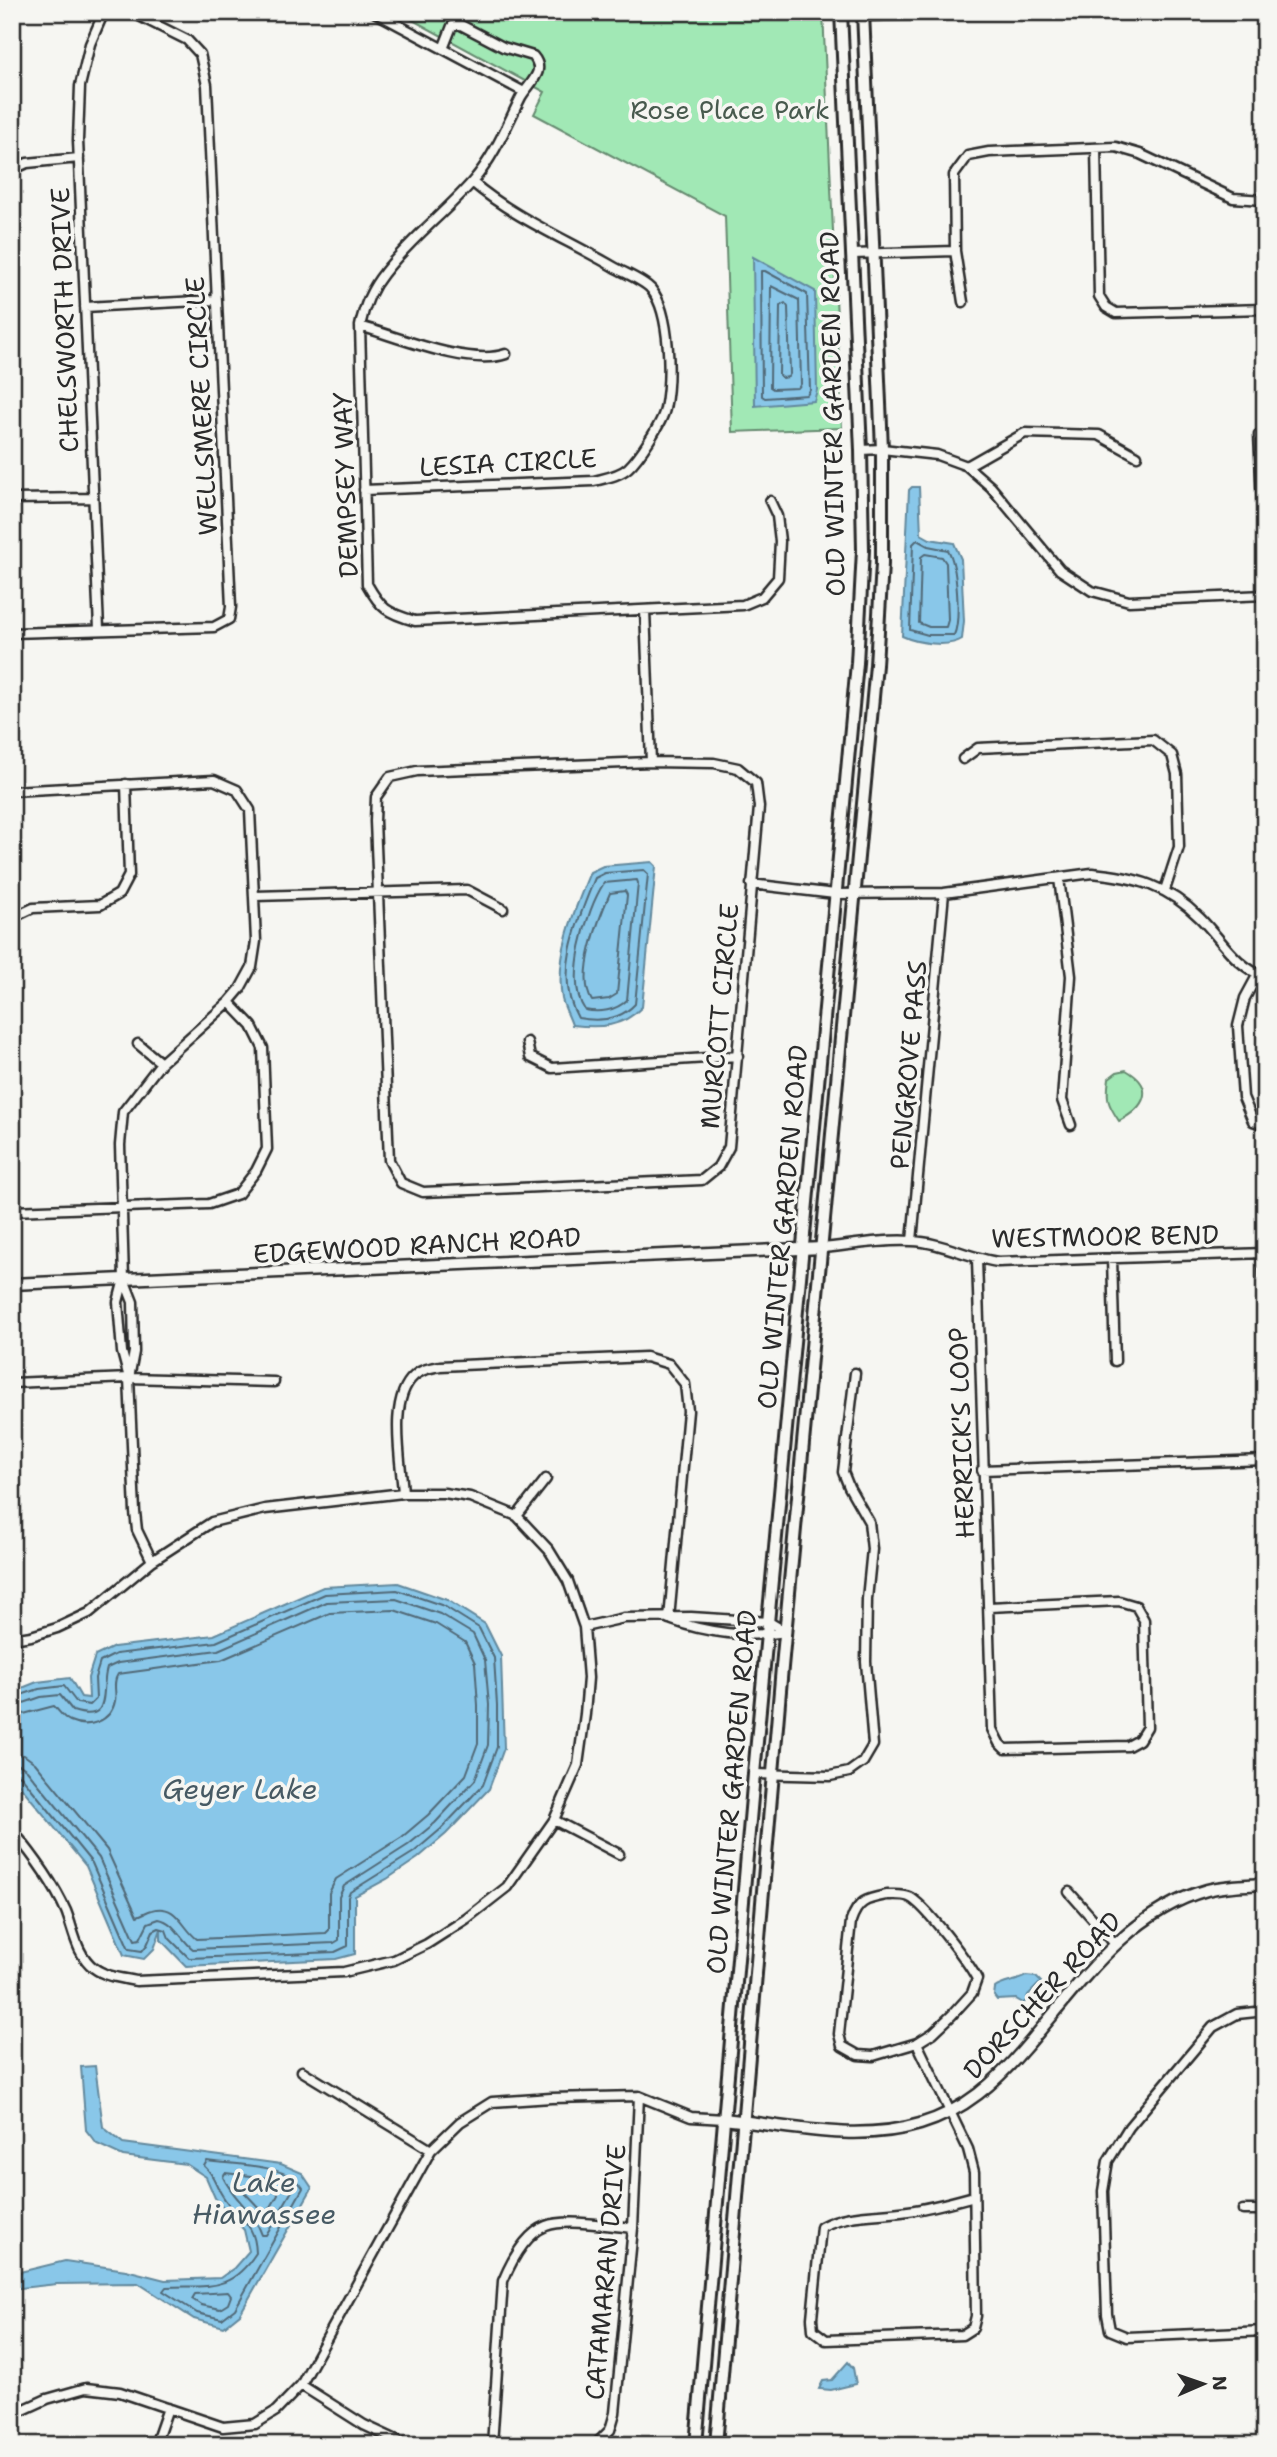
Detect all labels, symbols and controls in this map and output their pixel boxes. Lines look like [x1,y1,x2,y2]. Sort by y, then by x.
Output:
park label: Rose Place Park [630,92,830,127]
street label: CHELSWORTH DRIVE [42,187,86,453]
street label: OLD WINTER GARDEN ROAD [811,231,853,597]
street label: WELLSMERE CIRCLE [177,276,225,536]
street label: DEMPSEY WAY [324,391,366,578]
street label: LESIA CIRCLE [418,440,598,484]
street label: MURCOTT CIRCLE [692,902,746,1130]
street label: PENGROVE PASS [881,959,935,1171]
street label: OLD WINTER GARDEN ROAD [749,1043,815,1411]
street label: WESTMOOR BEND [991,1217,1219,1255]
street label: EDGEWOOD RANCH ROAD [252,1219,582,1271]
street label: HERRICK'S LOOP [940,1327,982,1539]
street label: OLD WINTER GARDEN ROAD [698,1608,764,1976]
water label: Geyer Lake [163,1770,317,1808]
street label: DORSCHER ROAD [955,1904,1129,2086]
street label: CATAMARAN DRIVE [576,2143,634,2401]
water label: Lake Hiawassee [192,2163,336,2233]
north arrow [1168,2348,1238,2418]
text: N [1207,2375,1232,2391]

